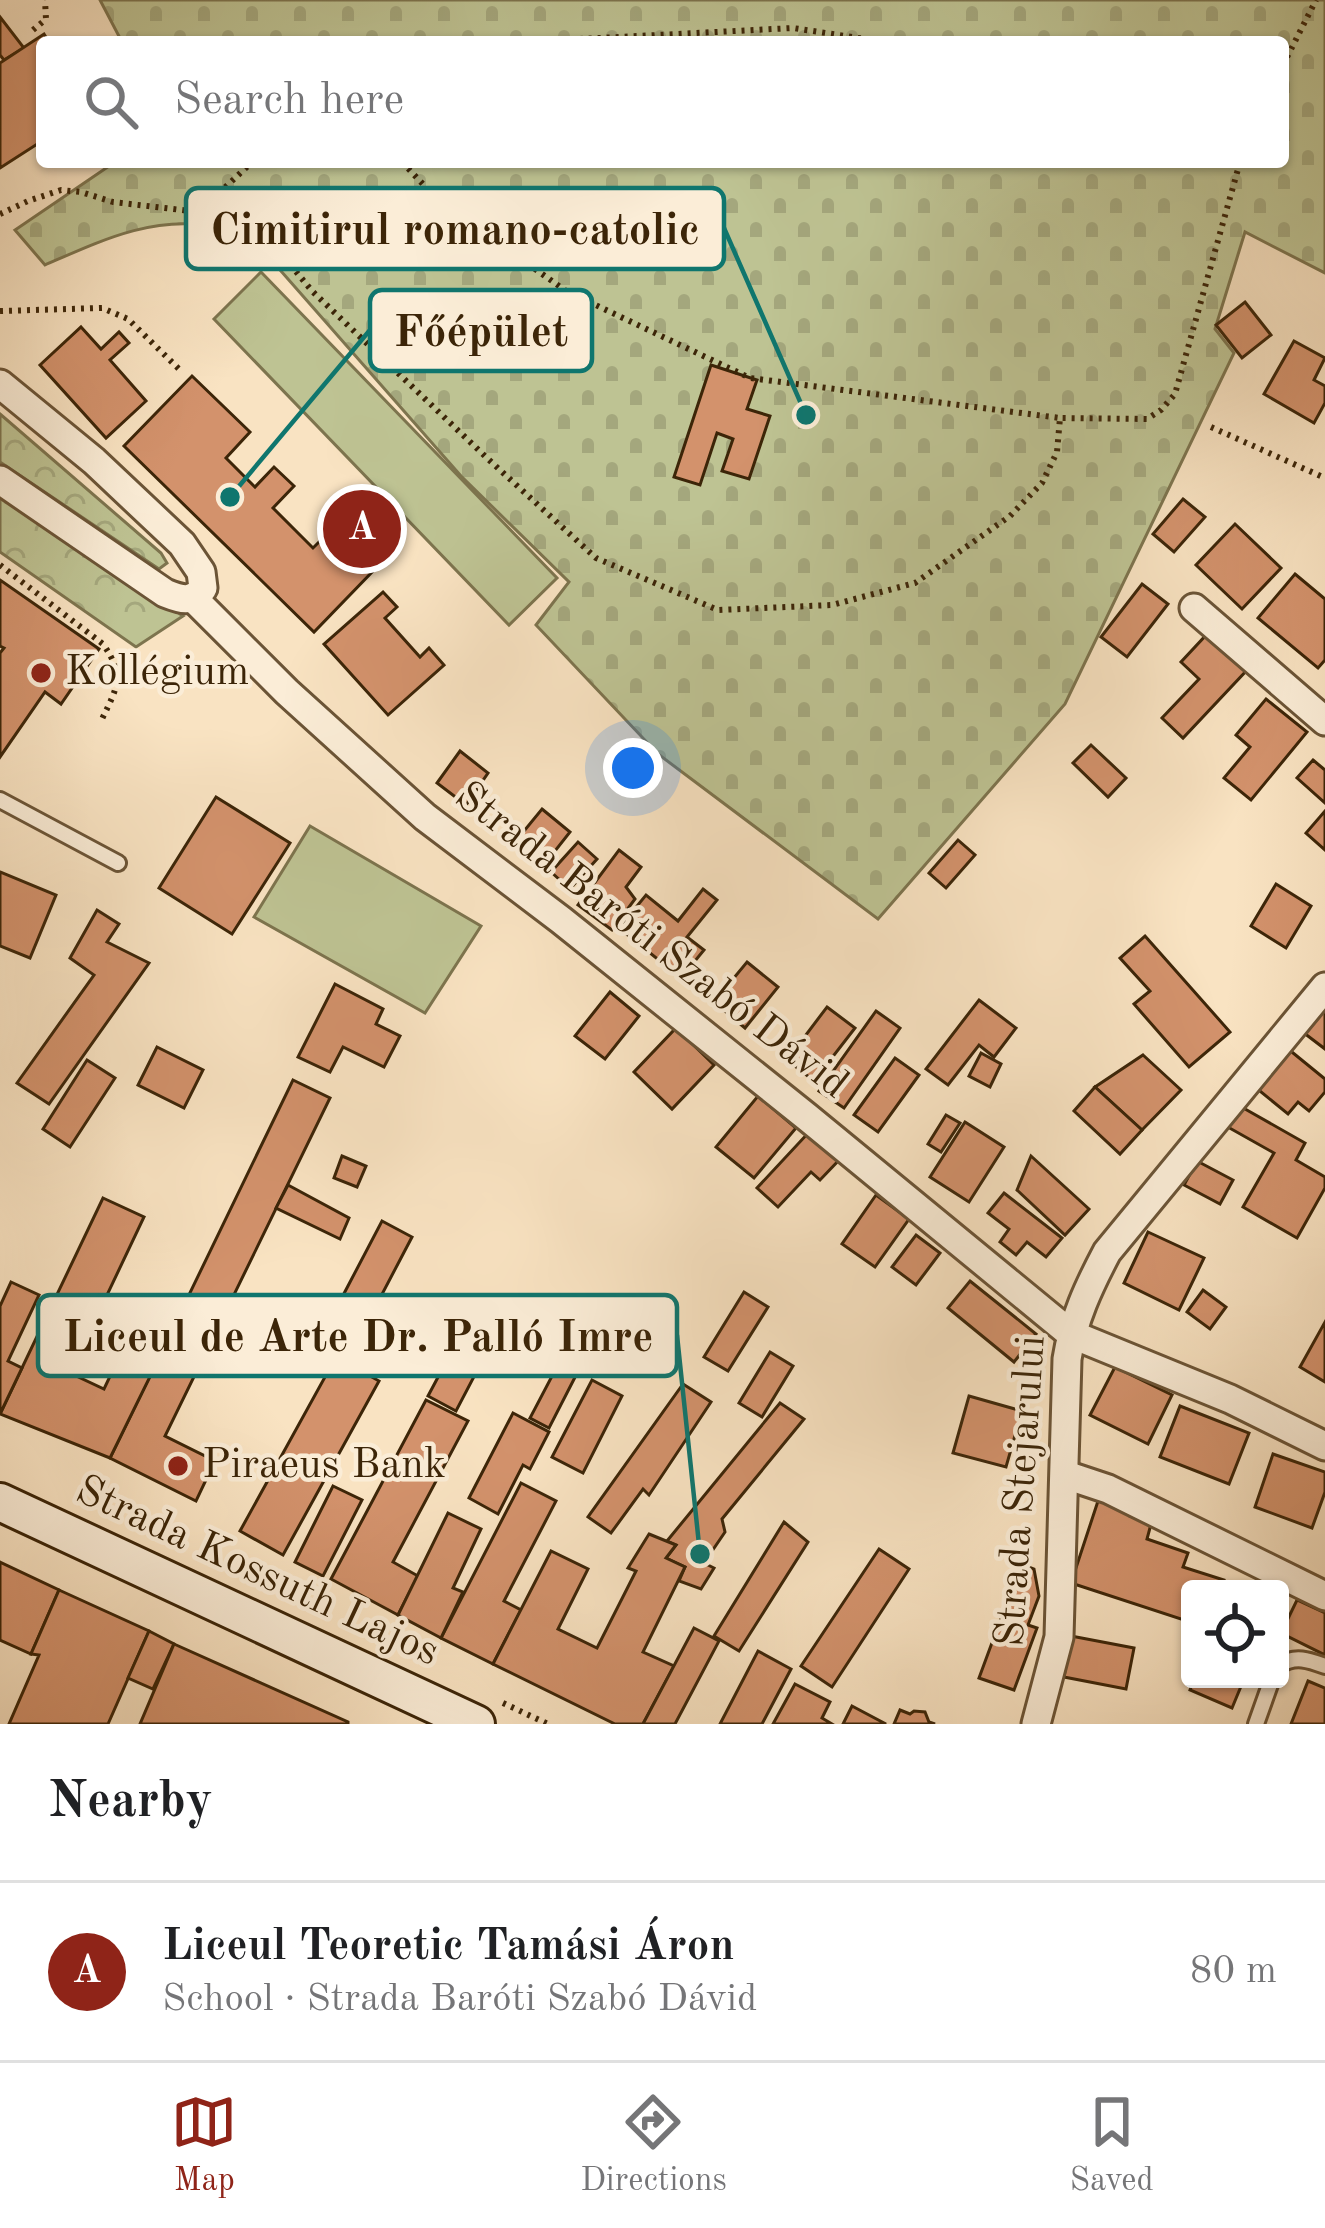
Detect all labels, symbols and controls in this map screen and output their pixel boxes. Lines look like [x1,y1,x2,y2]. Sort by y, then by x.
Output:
search box [36,36,1289,168]
icon: search [78,69,144,135]
text: Search here [174,79,404,124]
callout: Cimitirul romano-catolic [186,188,724,269]
text: Cimitirul romano-catolic [210,210,700,255]
callout: Főépület [370,290,592,371]
text: Főépület [394,312,568,357]
pin: A [323,484,401,574]
place label: Kollégium [65,652,249,694]
marker: Kollégium [28,660,54,686]
your location [603,738,663,798]
street label: Strada Baróti Szabó Dávid [447,775,855,1107]
callout: Liceul de Arte Dr. Palló Imre [38,1295,677,1376]
text: Liceul de Arte Dr. Palló Imre [63,1317,653,1362]
street label: Strada Stejarului [990,1334,1054,1648]
place label: Piraeus Bank [202,1445,446,1487]
marker: Piraeus Bank [165,1453,191,1479]
street label: Strada Kossuth Lajos [69,1469,445,1675]
map controls [1181,1580,1289,1688]
button: locate [1181,1580,1289,1688]
text: Nearby [48,1777,213,1828]
text: Liceul Teoretic Tamási Áron [162,1925,734,1970]
text: A [72,1952,102,1991]
text: 80 m [1190,1952,1277,1991]
text: School · Strada Baróti Szabó Dávid [162,1980,757,2019]
tab: Map [171,2089,237,2202]
tab: Directions [580,2089,727,2202]
tab: Saved [1070,2089,1154,2202]

